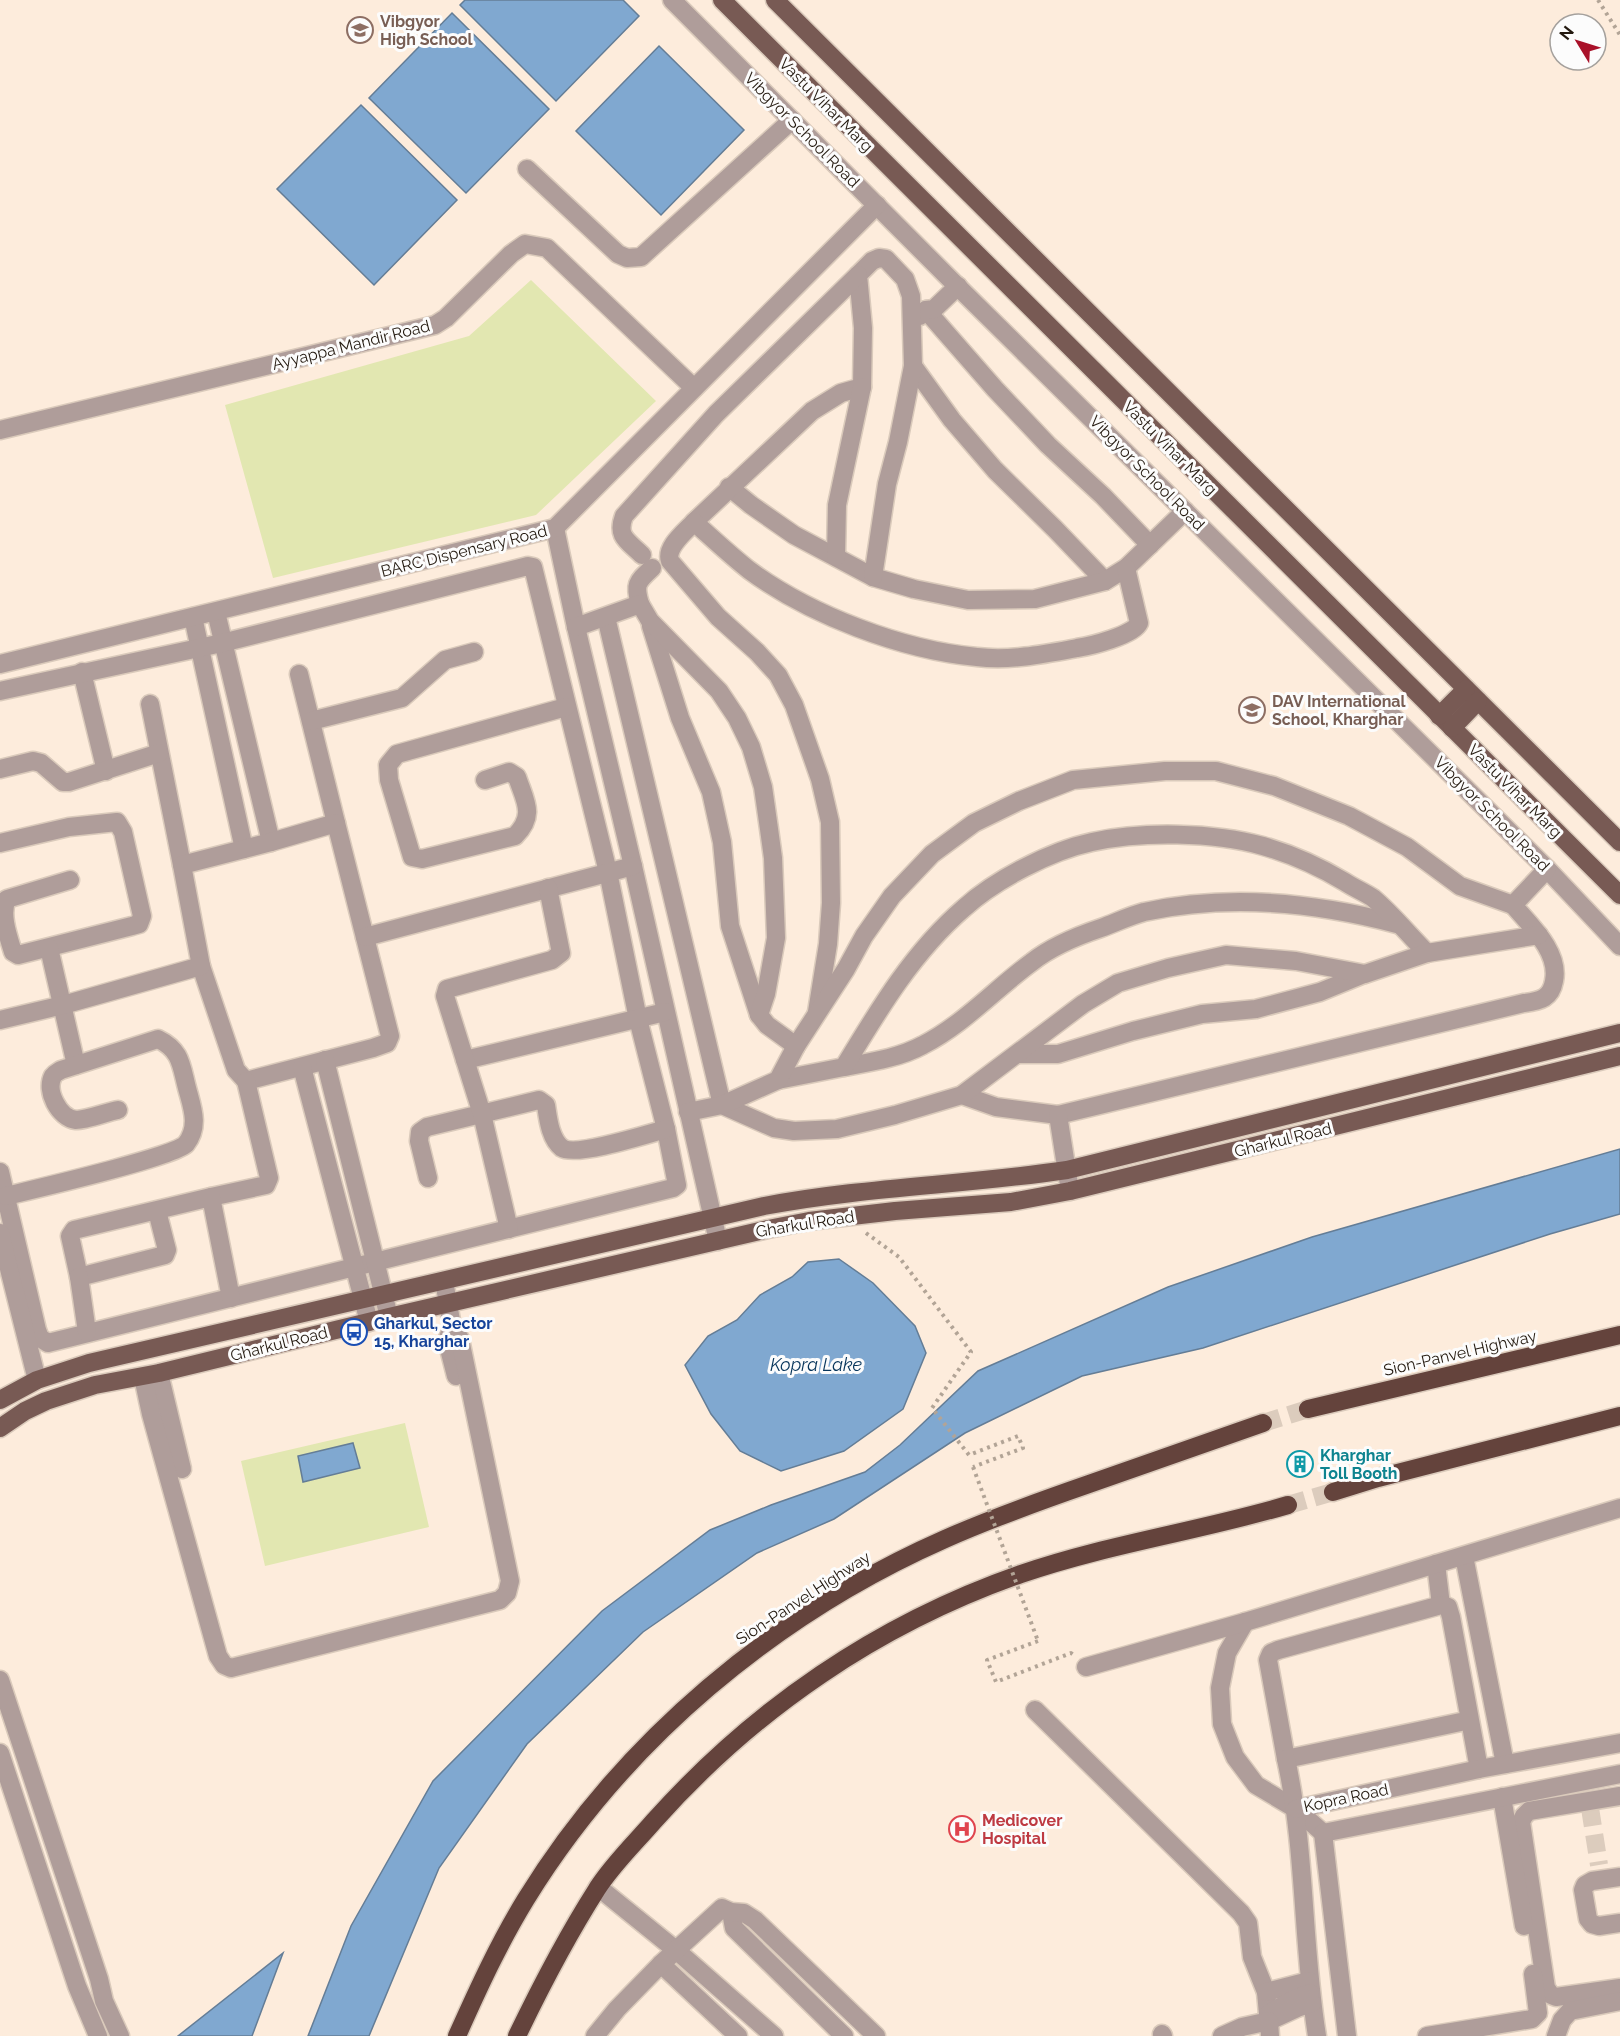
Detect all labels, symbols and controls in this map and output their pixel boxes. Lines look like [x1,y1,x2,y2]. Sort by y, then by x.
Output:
place label: Vibgyor High School [380,12,474,49]
north arrow [1548,12,1608,72]
school or university icon: Vibgyor High School [345,15,375,45]
text: N [1555,22,1578,44]
street label: Vastu Vihar Marg [775,54,877,156]
street label: Vibgyor School Road [741,69,863,191]
street label: Ayyappa Mandir Road [270,316,432,374]
street label: Vastu Vihar Marg [1119,397,1221,499]
street label: Vibgyor School Road [1086,412,1208,534]
street label: BARC Dispensary Road [379,521,549,581]
place label: DAV International School, Kharghar [1272,692,1407,729]
school or university icon: DAV International School, Kharghar [1237,695,1267,725]
street label: Vastu Vihar Marg [1464,740,1566,842]
street label: Vibgyor School Road [1431,753,1553,875]
street label: Gharkul Road [1232,1119,1334,1161]
street label: Gharkul Road [754,1207,856,1241]
place label: Gharkul, Sector 15, Kharghar [374,1314,492,1351]
bus stop icon: Gharkul, Sector 15, Kharghar [339,1317,369,1347]
street label: Gharkul Road [228,1323,330,1365]
street label: Sion-Panvel Highway [1382,1326,1539,1380]
water label: Kopra Lake [770,1354,862,1375]
place label: Kharghar Toll Booth [1320,1446,1398,1483]
building icon: Kharghar Toll Booth [1285,1449,1315,1479]
street label: Sion-Panvel Highway [732,1547,874,1649]
street label: Kopra Road [1302,1780,1390,1816]
place label: Medicover Hospital [982,1811,1062,1848]
hospital icon: Medicover Hospital [947,1814,977,1844]

